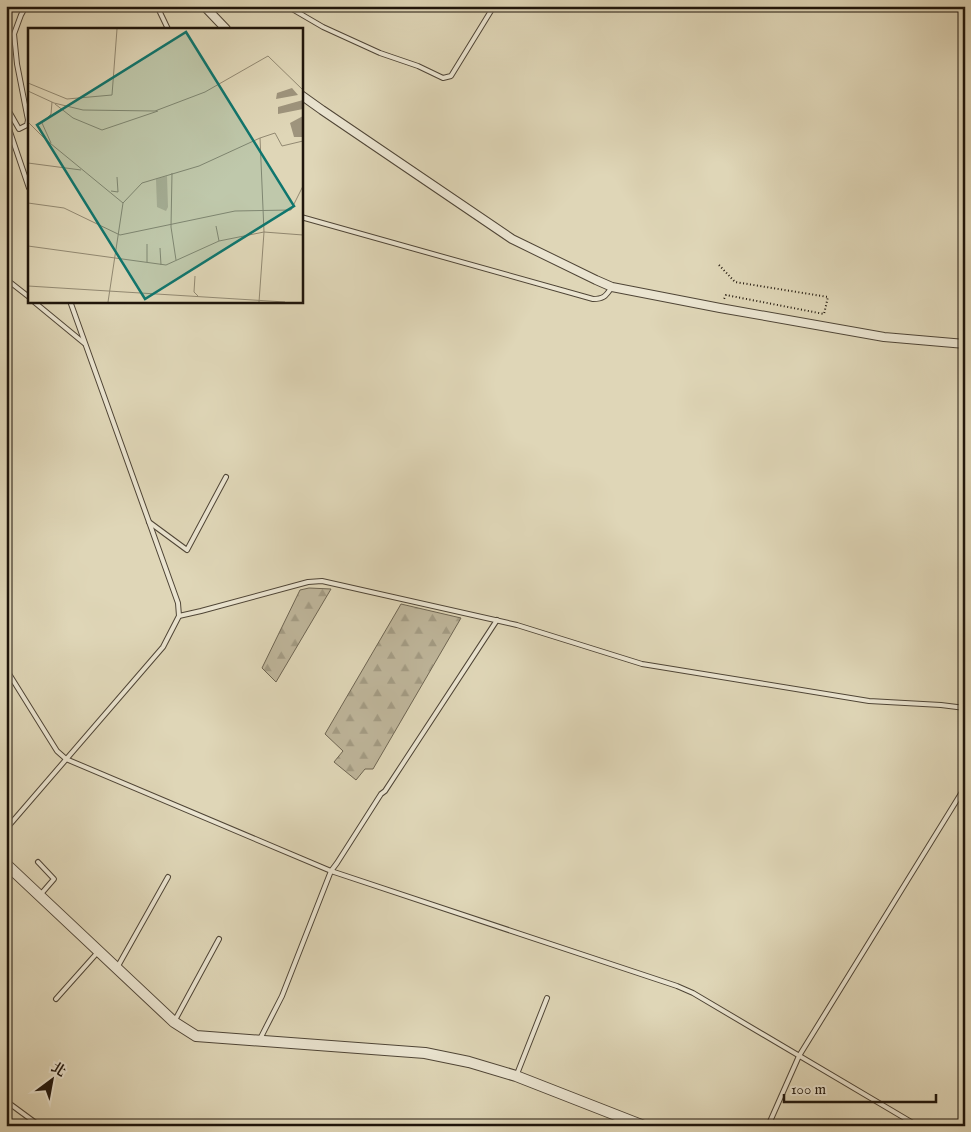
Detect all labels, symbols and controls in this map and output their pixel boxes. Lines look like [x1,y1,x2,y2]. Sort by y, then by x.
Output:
inset map [28,28,302,302]
north arrow [28,1054,78,1104]
text: 北 [48,1058,69,1081]
scale bar [784,1072,936,1104]
text: 100 m [791,1080,827,1099]

